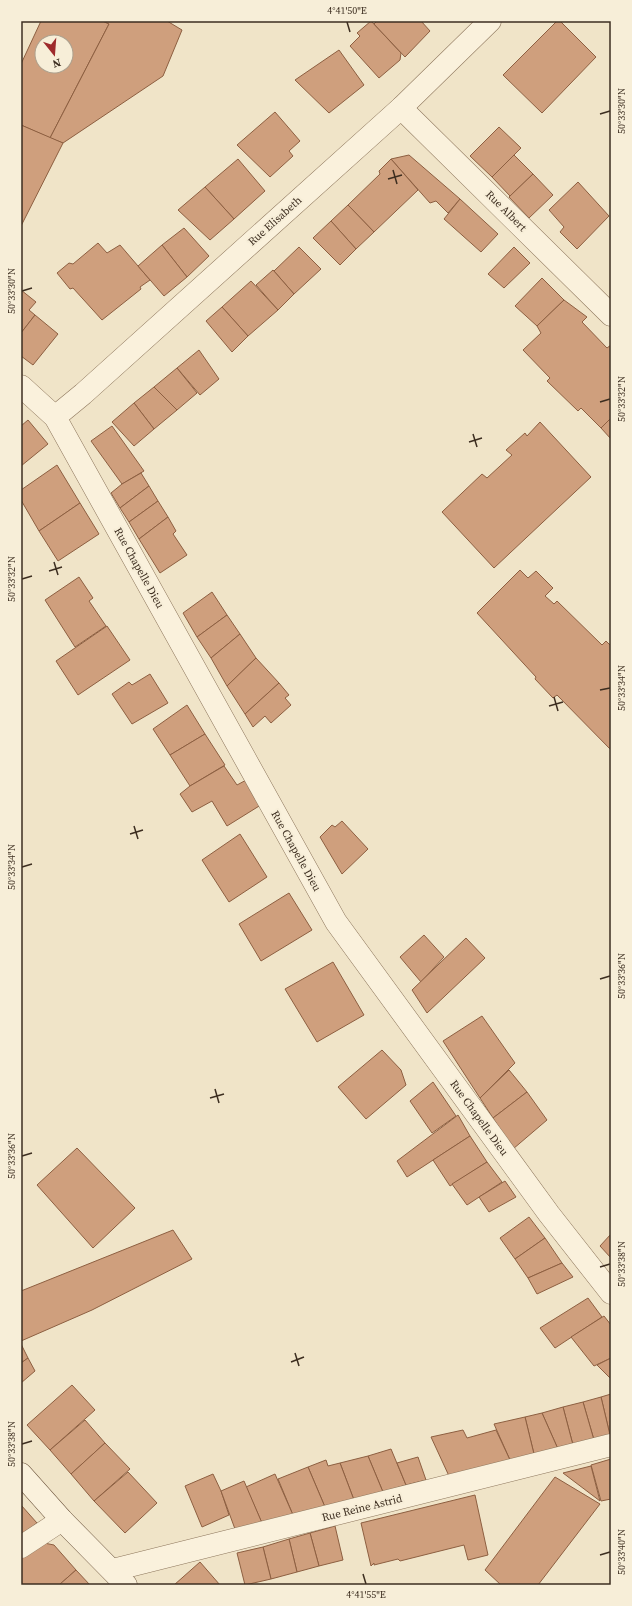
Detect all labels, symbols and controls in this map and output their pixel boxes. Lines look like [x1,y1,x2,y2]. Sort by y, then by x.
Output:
text: 4°41'50"E [327,4,367,17]
north arrow [34,34,74,74]
text: N [51,55,63,71]
text: 50°33'30"N [615,88,628,134]
street label: Rue Albert [482,187,530,235]
street label: Rue Elisabeth [245,193,305,249]
text: 50°33'30"N [5,268,18,314]
text: 50°33'32"N [615,376,628,422]
street label: Rue Chapelle Dieu [111,525,168,612]
text: 50°33'32"N [5,556,18,602]
text: 50°33'34"N [615,665,628,711]
street label: Rue Chapelle Dieu [268,808,325,895]
text: 50°33'34"N [5,844,18,890]
text: 50°33'36"N [615,953,628,999]
street label: Rue Chapelle Dieu [446,1077,512,1159]
text: 50°33'36"N [5,1133,18,1179]
text: 50°33'38"N [615,1241,628,1287]
text: 50°33'38"N [5,1421,18,1467]
street label: Rue Reine Astrid [320,1491,404,1525]
text: 50°33'40"N [615,1529,628,1575]
text: 4°41'55"E [346,1588,386,1601]

